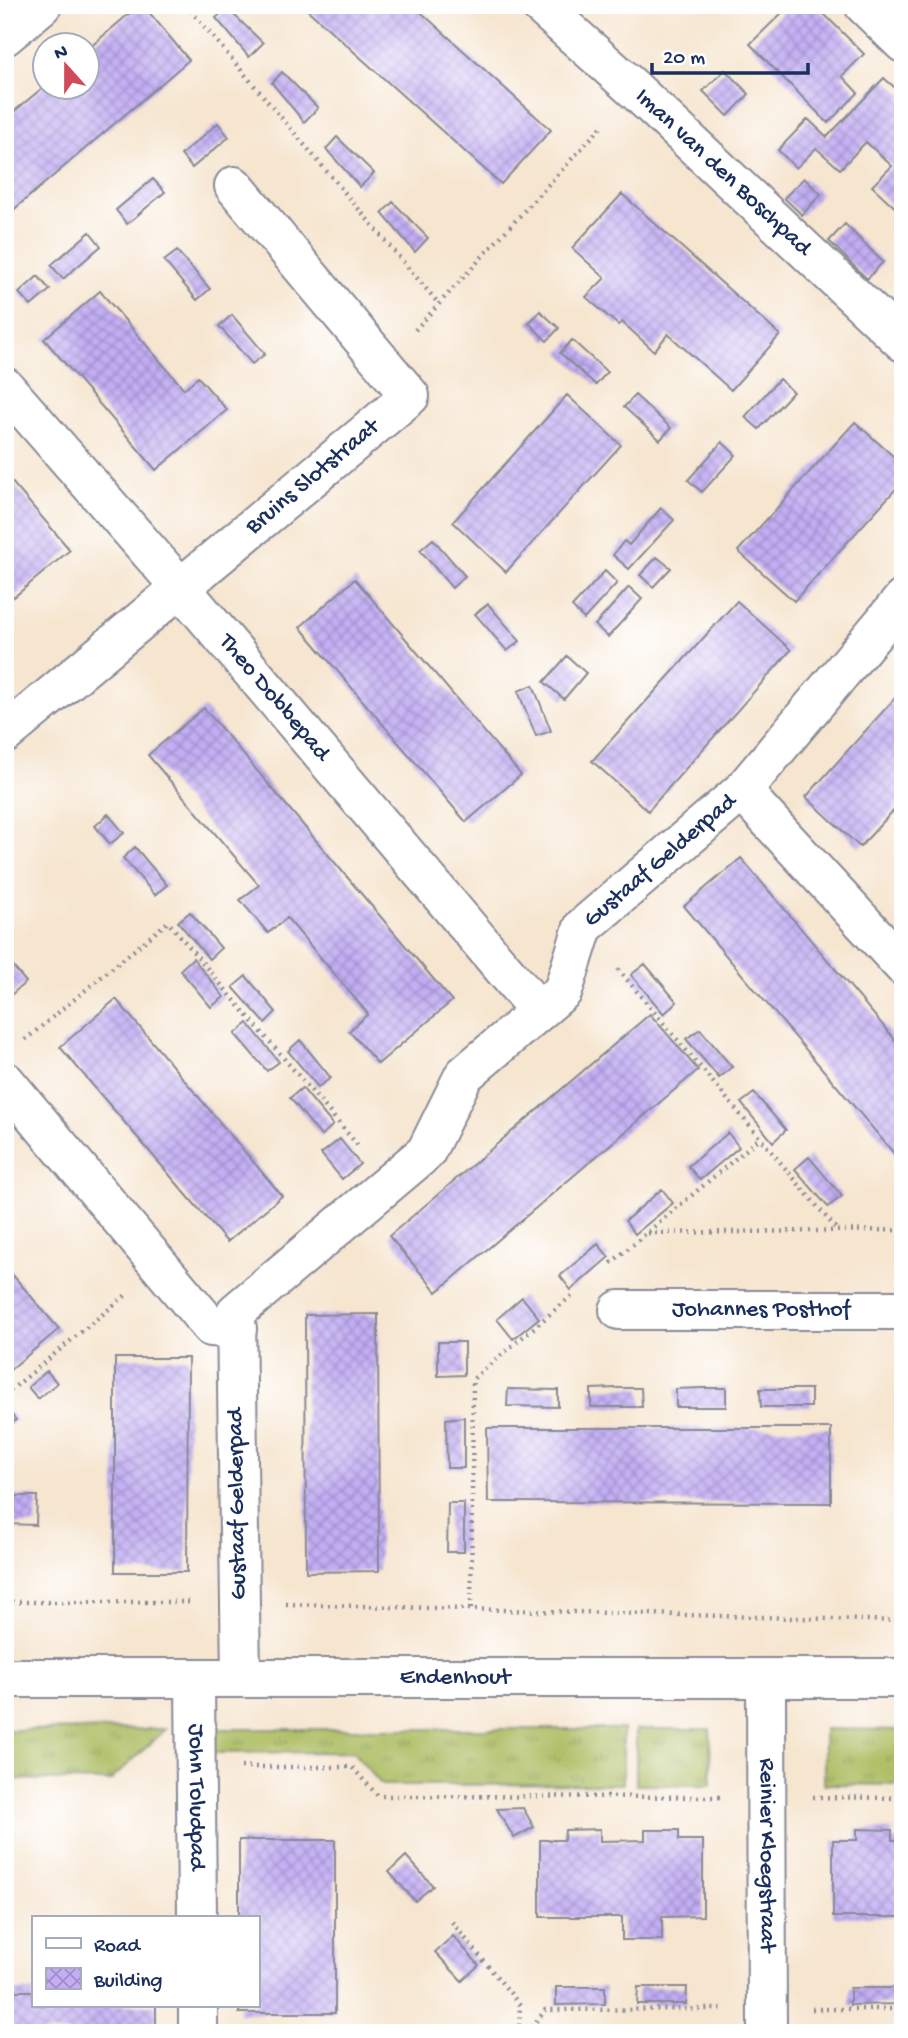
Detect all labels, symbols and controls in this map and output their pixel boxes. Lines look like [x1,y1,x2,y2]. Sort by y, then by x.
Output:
north arrow [32,32,102,102]
scale bar [652,32,808,76]
text: N [51,40,71,66]
text: 20 m [663,47,705,72]
street label: Iman van den Boschpad [628,83,819,264]
street label: Bruins Slotstraat [239,412,387,542]
street label: Theo Dobbepad [211,627,337,769]
street label: Gustaaf Gelderpad [578,786,744,934]
street label: Johannes Posthof [672,1296,852,1325]
street label: Gustaaf Gelderpad [222,1406,254,1600]
street label: Endenhout [400,1664,513,1693]
street label: John Toludpad [181,1724,211,1872]
street label: Reinier Kloegstraat [752,1758,781,1954]
legend [32,1916,259,2007]
text: Road [94,1935,142,1960]
text: Building [93,1970,163,1995]

